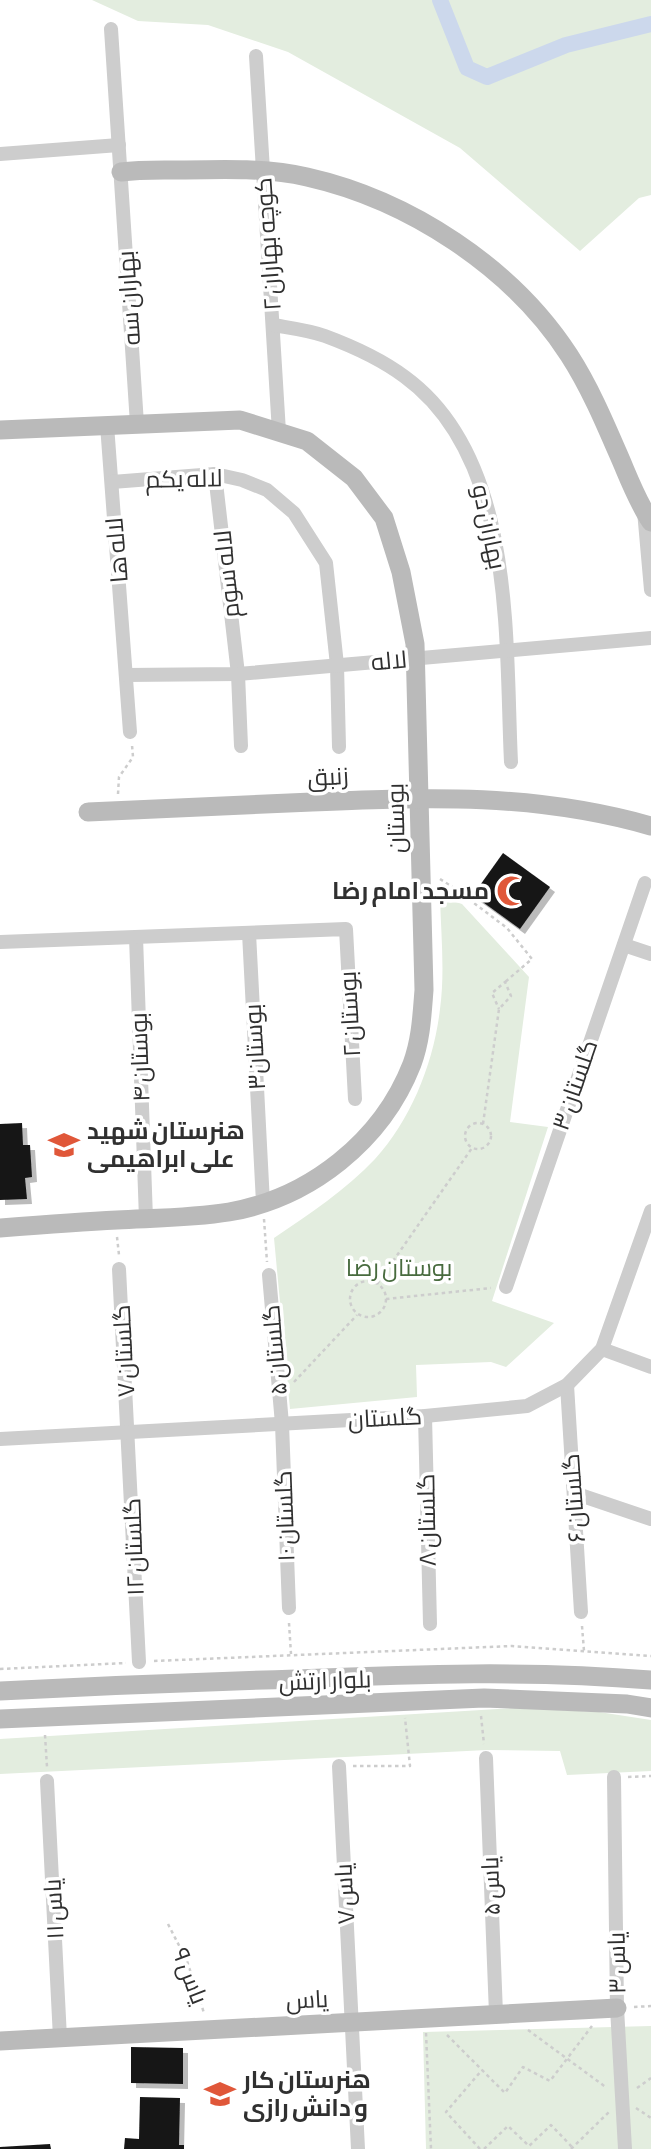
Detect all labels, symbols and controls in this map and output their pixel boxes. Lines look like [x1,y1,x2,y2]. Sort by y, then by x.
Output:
street label: کوچه بهاران ۲ [249,176,289,312]
street label: بهاران سه [112,250,146,346]
street label: لاله یکم [145,464,223,496]
street label: بهاران دو [466,482,512,572]
street label: لاله ها [100,516,133,584]
street label: لاله سوم [208,529,248,619]
street label: لاله [370,645,408,676]
street label: زنبق [307,762,349,793]
street label: بوستان [381,783,411,853]
mosque icon: مسجد امام رضا [495,874,529,908]
place label: مسجد امام رضا [332,877,489,907]
street label: بوستان ۲ [334,970,366,1058]
street label: بوستان۳ [239,1003,271,1091]
street label: بوستان ۴ [124,1012,156,1102]
street label: گلستان ۳ [546,1036,604,1134]
place label: هنرستان شهید علی ابراهیمی [87,1117,245,1173]
school or university icon: هنرستان شهید علی ابراهیمی [47,1128,81,1162]
park label: بوستان رضا [346,1254,452,1282]
street label: گلستان ۷ [108,1304,140,1398]
street label: گلستان ۵ [257,1304,293,1396]
street label: گلستان [347,1402,423,1434]
street label: گلستان ۶ [557,1453,591,1543]
street label: گلستان ۱۰ [269,1470,301,1562]
street label: گلستان ۸ [412,1473,442,1567]
street label: گلستان ۱۲ [118,1498,150,1596]
street label: بلوار ارتش [278,1665,372,1697]
street label: یاس ۵ [476,1855,506,1916]
street label: یاس ۷ [329,1862,361,1925]
street label: یاس ۱۱ [38,1877,70,1940]
street label: یاس ۳ [602,1931,632,1994]
street label: یاس ۹ [166,1944,214,2009]
street label: یاس [285,1985,330,2015]
place label: هنرستان کار و دانش رازی [242,2066,371,2122]
school or university icon: هنرستان کار و دانش رازی [203,2077,237,2111]

